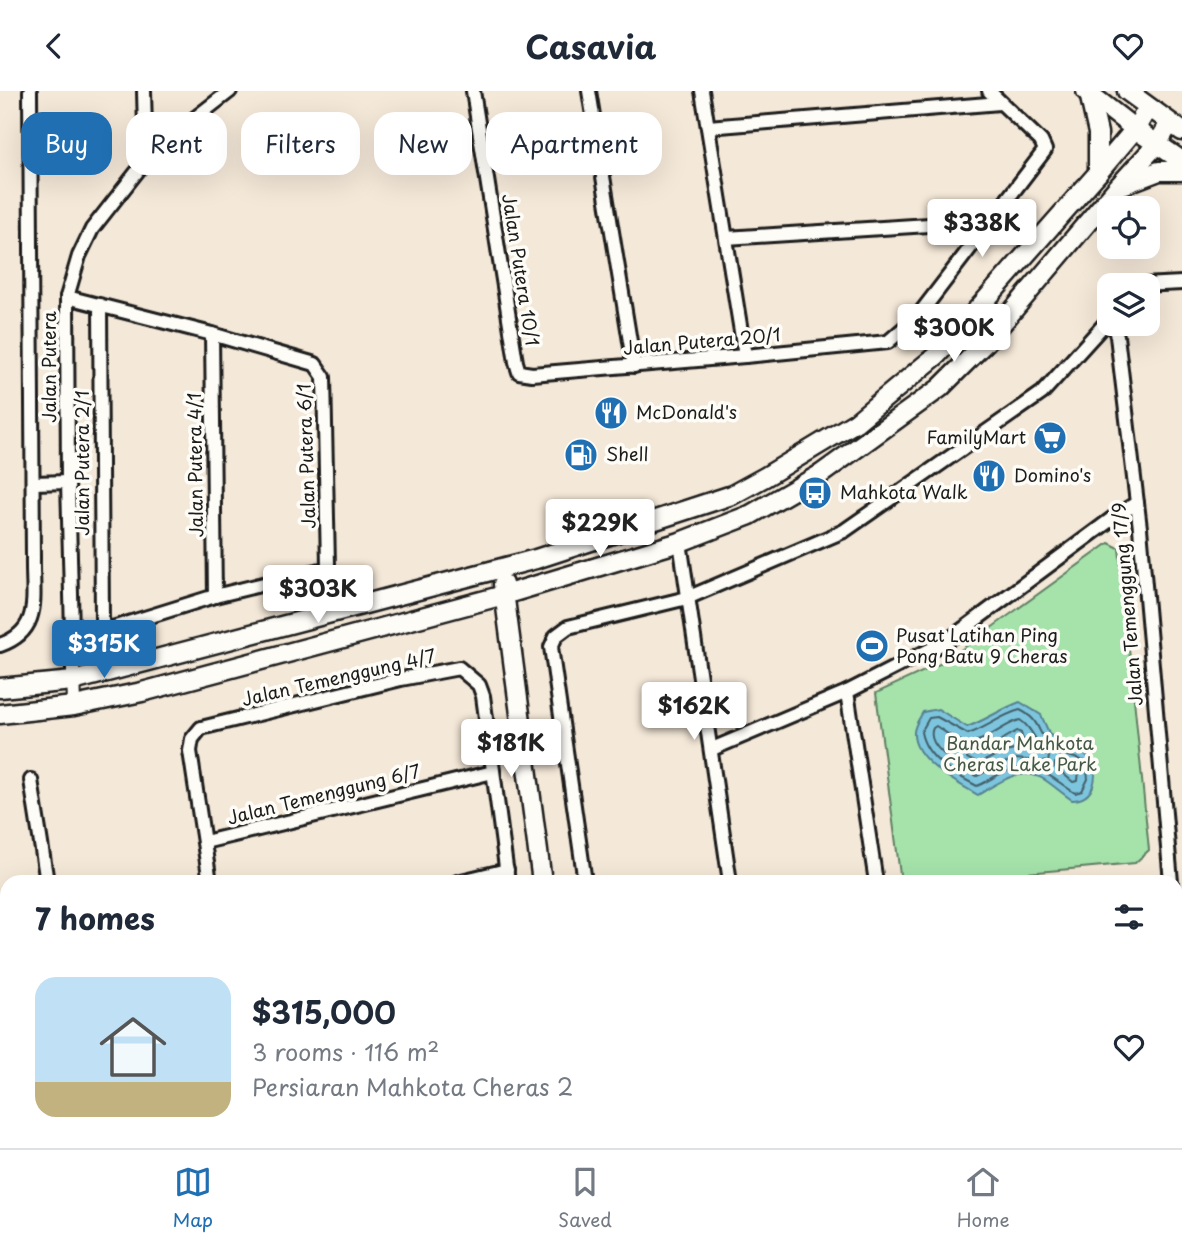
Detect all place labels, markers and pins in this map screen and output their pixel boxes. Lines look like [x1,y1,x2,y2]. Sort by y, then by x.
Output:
pin: $338K [933,199,1031,259]
pin: $300K [905,305,1003,364]
restaurant icon: McDonald's [592,394,630,432]
place label: McDonald's [636,398,737,425]
supermarket icon: FamilyMart [1031,419,1069,457]
place label: FamilyMart [927,423,1026,450]
fuel station icon: Shell [562,436,600,474]
place label: Shell [606,440,648,467]
restaurant icon: Domino's [970,457,1008,495]
place label: Domino's [1014,461,1091,488]
bus stop icon: Mahkota Walk [796,474,834,512]
place label: Mahkota Walk [840,478,968,505]
pin: $229K [551,499,649,559]
pin: $303K [269,566,367,625]
pin: $315K [55,621,153,680]
place label: Pusat Latihan Ping Pong Batu 9 Cheras [896,621,1067,669]
sports icon: Pusat Latihan Ping Pong Batu 9 Cheras [853,627,891,665]
pin: $162K [645,683,743,742]
pin: $181K [462,719,560,779]

